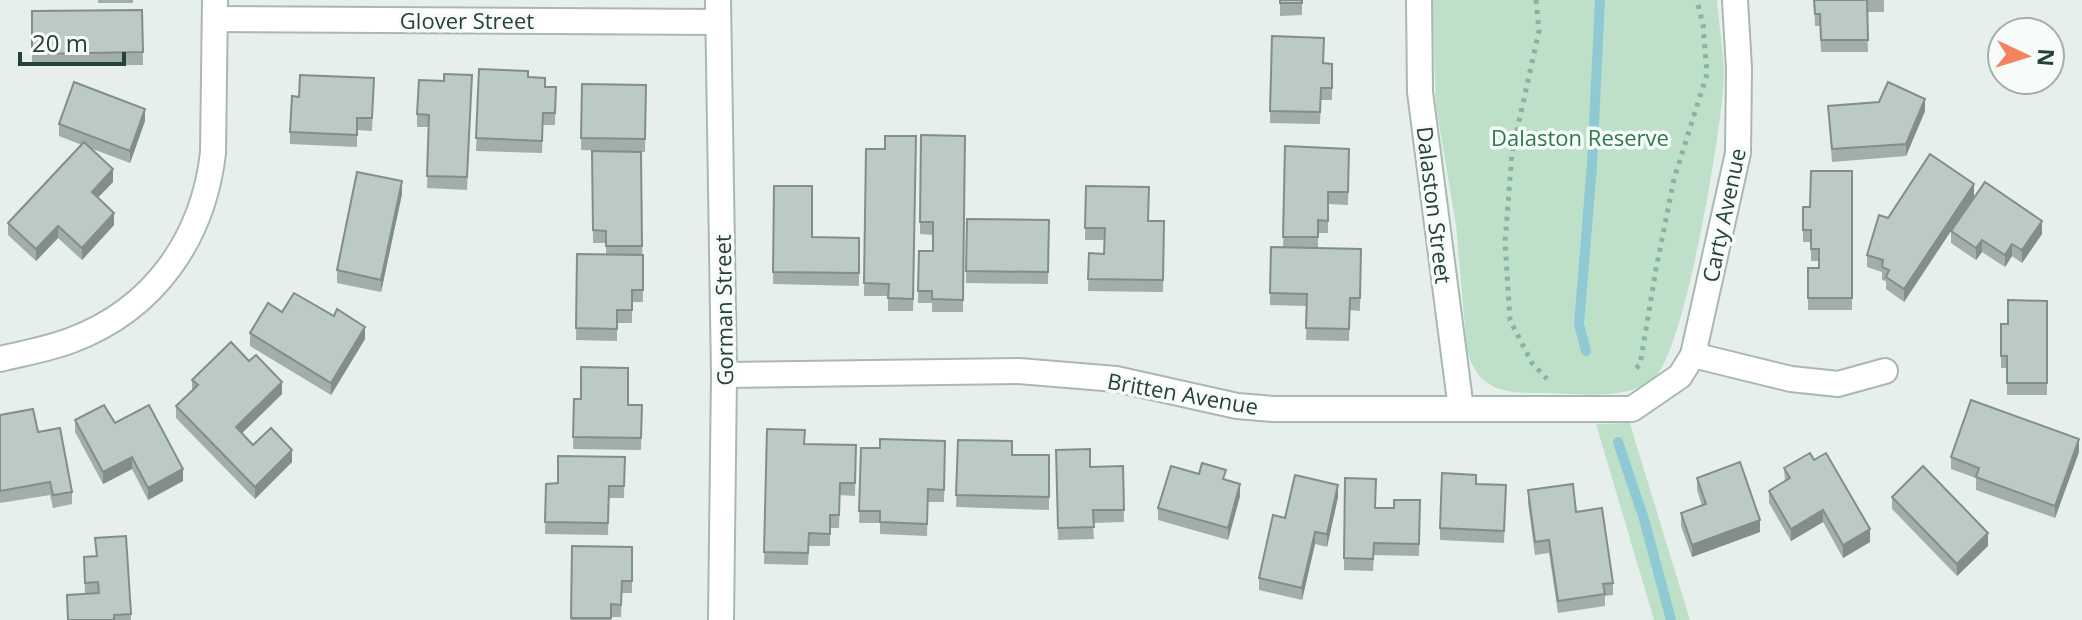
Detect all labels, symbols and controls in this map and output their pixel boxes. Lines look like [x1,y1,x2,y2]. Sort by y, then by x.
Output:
street label: Glover Street [400,5,534,35]
scale bar [20,16,124,66]
north arrow [1986,16,2066,96]
text: 20 m [32,26,88,59]
text: N [2031,47,2063,67]
park label: Dalaston Reserve [1491,122,1669,152]
street label: Dalaston Street [1410,125,1460,285]
street label: Carty Avenue [1694,145,1752,285]
street label: Gorman Street [707,234,739,386]
street label: Britten Avenue [1105,365,1261,421]

